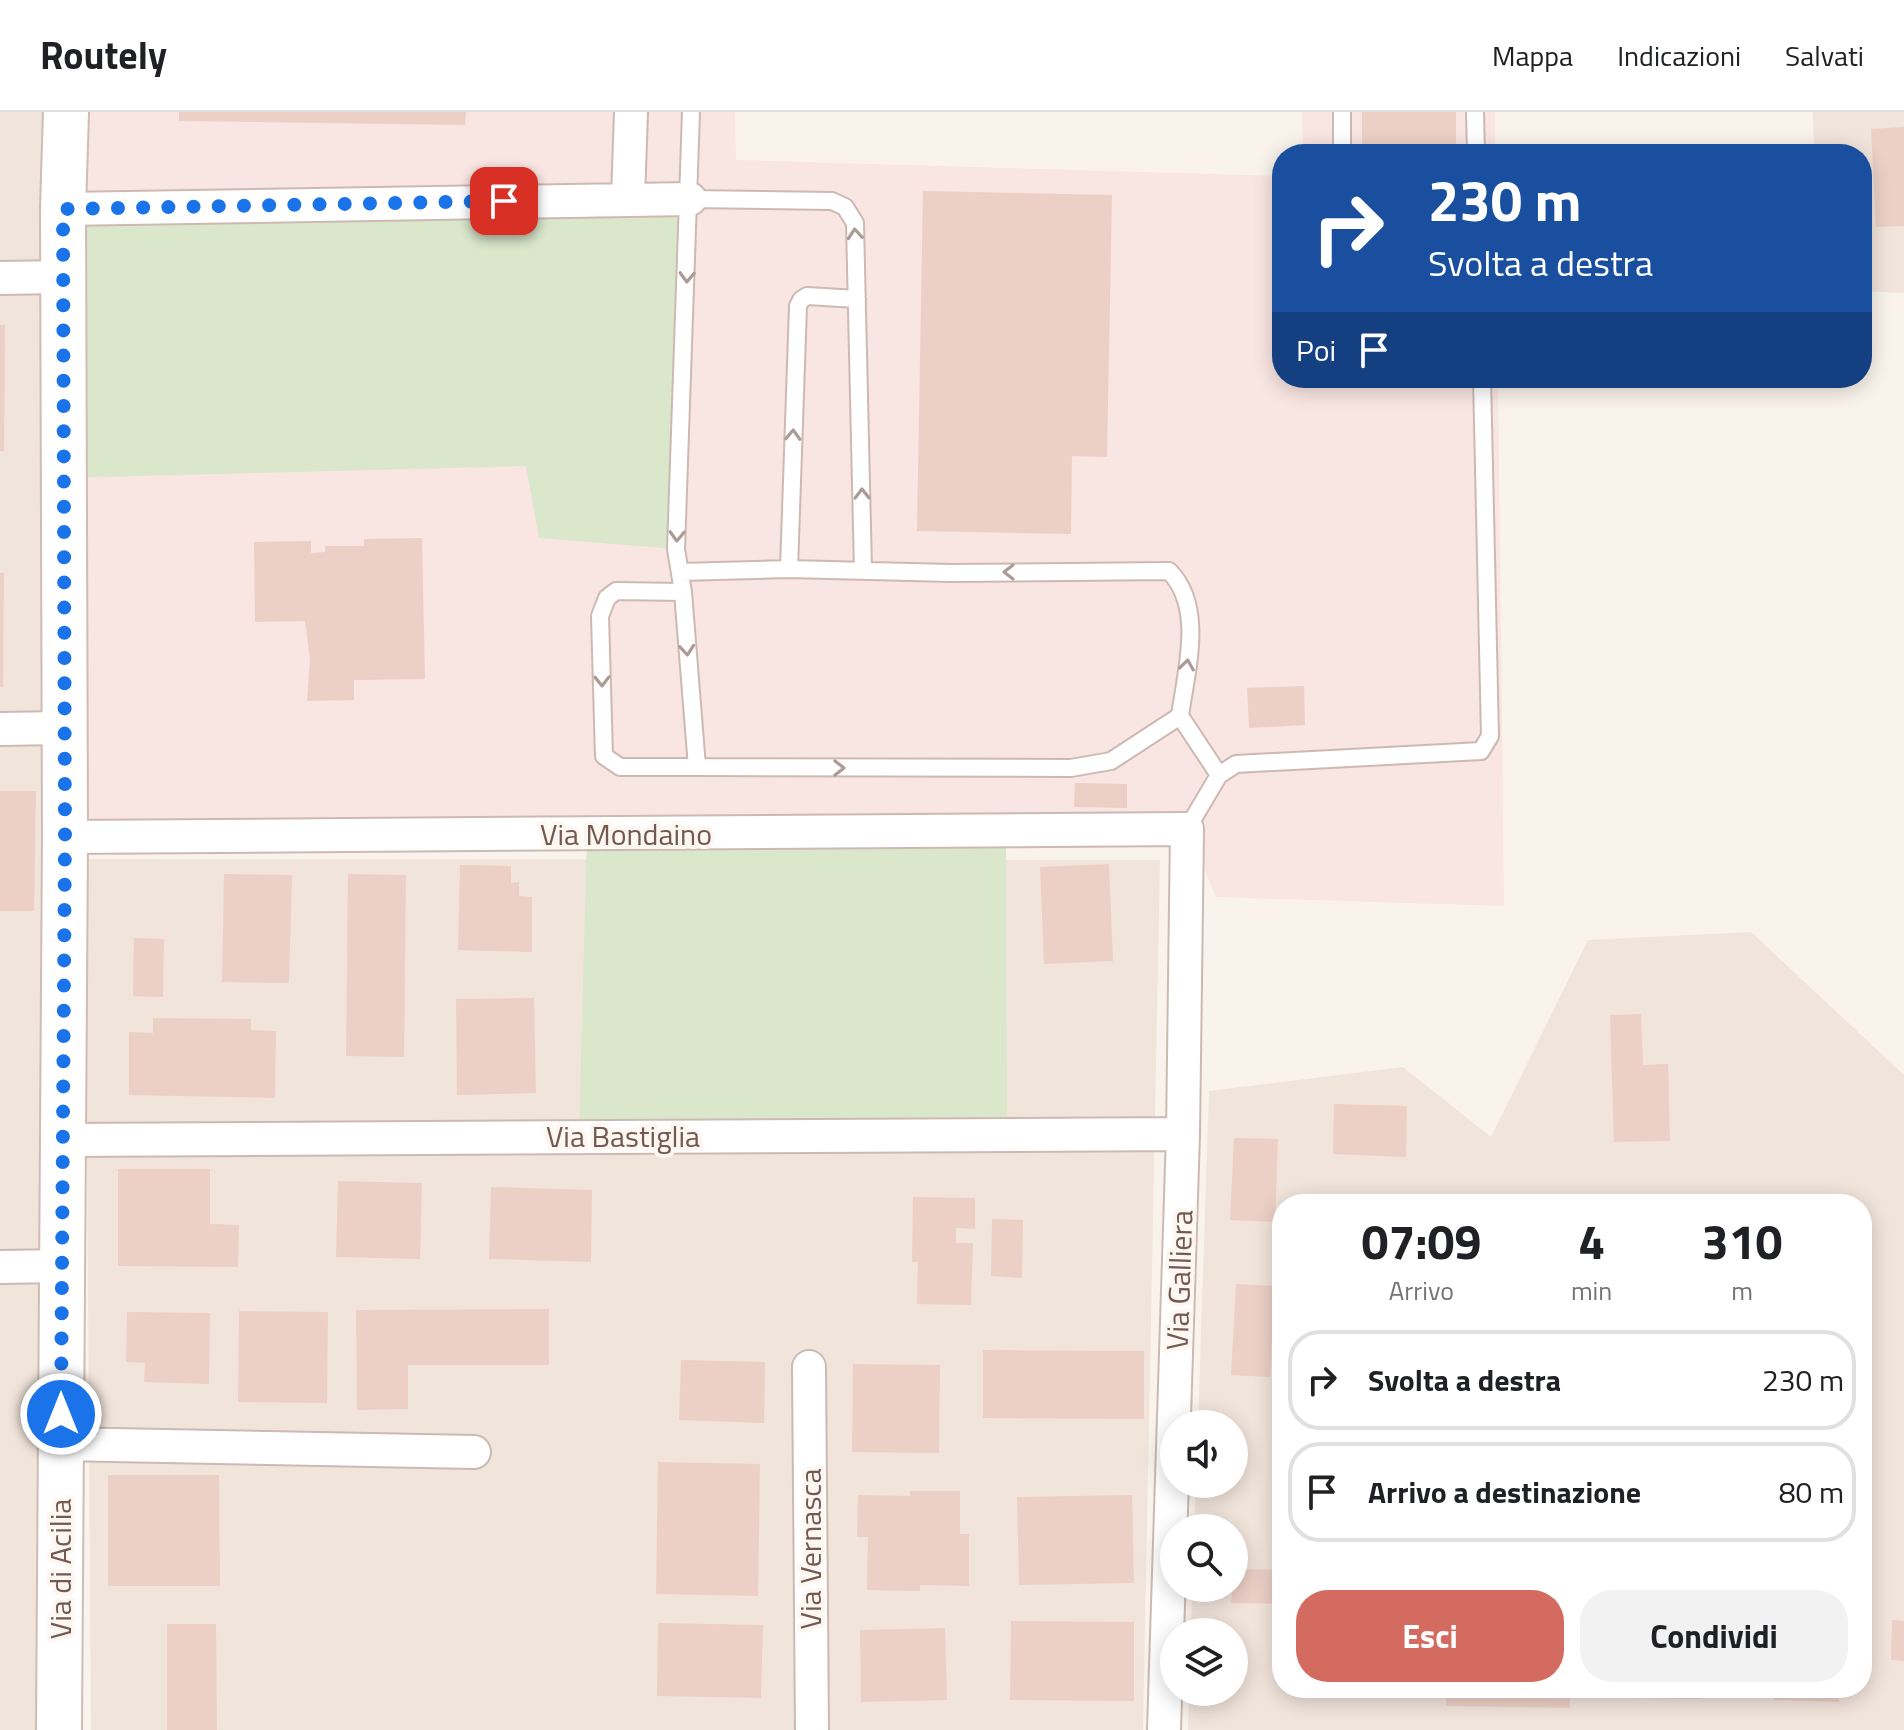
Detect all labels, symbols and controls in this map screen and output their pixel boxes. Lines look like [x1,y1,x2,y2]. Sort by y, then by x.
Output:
text: Routely [40,26,167,84]
text: Mappa [1492,34,1573,77]
text: Indicazioni [1617,34,1741,77]
text: Salvati [1785,34,1864,77]
text: 230 m [1428,158,1581,243]
pin [470,167,538,235]
icon: right [1296,176,1400,280]
icon: arrive [482,179,526,223]
one-way arrow [846,227,863,240]
text: Svolta a destra [1428,235,1653,290]
one-way arrow [678,271,695,284]
text: Poi [1296,327,1336,373]
icon: arrive [1352,328,1396,372]
one-way arrow [785,428,802,441]
one-way arrow [853,487,870,500]
one-way arrow [668,530,686,543]
one-way arrow [1002,563,1015,581]
one-way arrow [678,643,695,656]
one-way arrow [1178,658,1195,672]
one-way arrow [593,675,610,688]
one-way arrow [833,759,846,777]
street label: Via Mondaino [540,811,712,857]
street label: Via Bastiglia [546,1113,700,1159]
text: 07:09 [1362,1205,1481,1278]
text: 4 [1578,1205,1605,1278]
text: 310 [1702,1205,1782,1278]
street label: Via Galliera [1154,1209,1204,1351]
text: Arrivo [1389,1271,1454,1310]
text: min [1571,1271,1612,1310]
text: m [1731,1271,1753,1310]
text: Svolta a destra [1368,1357,1561,1403]
text: 230 m [1762,1357,1844,1403]
icon: right [1300,1358,1344,1402]
position arrow [19,1372,103,1456]
map controls [1160,1410,1248,1706]
button: sound [1160,1410,1248,1498]
street label: Via Vernasca [787,1469,833,1629]
text: Arrivo a destinazione [1368,1469,1641,1515]
text: 80 m [1779,1469,1844,1515]
icon: arrive [1300,1470,1344,1514]
street label: Via di Acilia [37,1499,83,1639]
button: search [1160,1514,1248,1602]
button: Esci [1296,1590,1564,1682]
button: Condividi [1580,1590,1848,1682]
button: layers [1160,1618,1248,1706]

